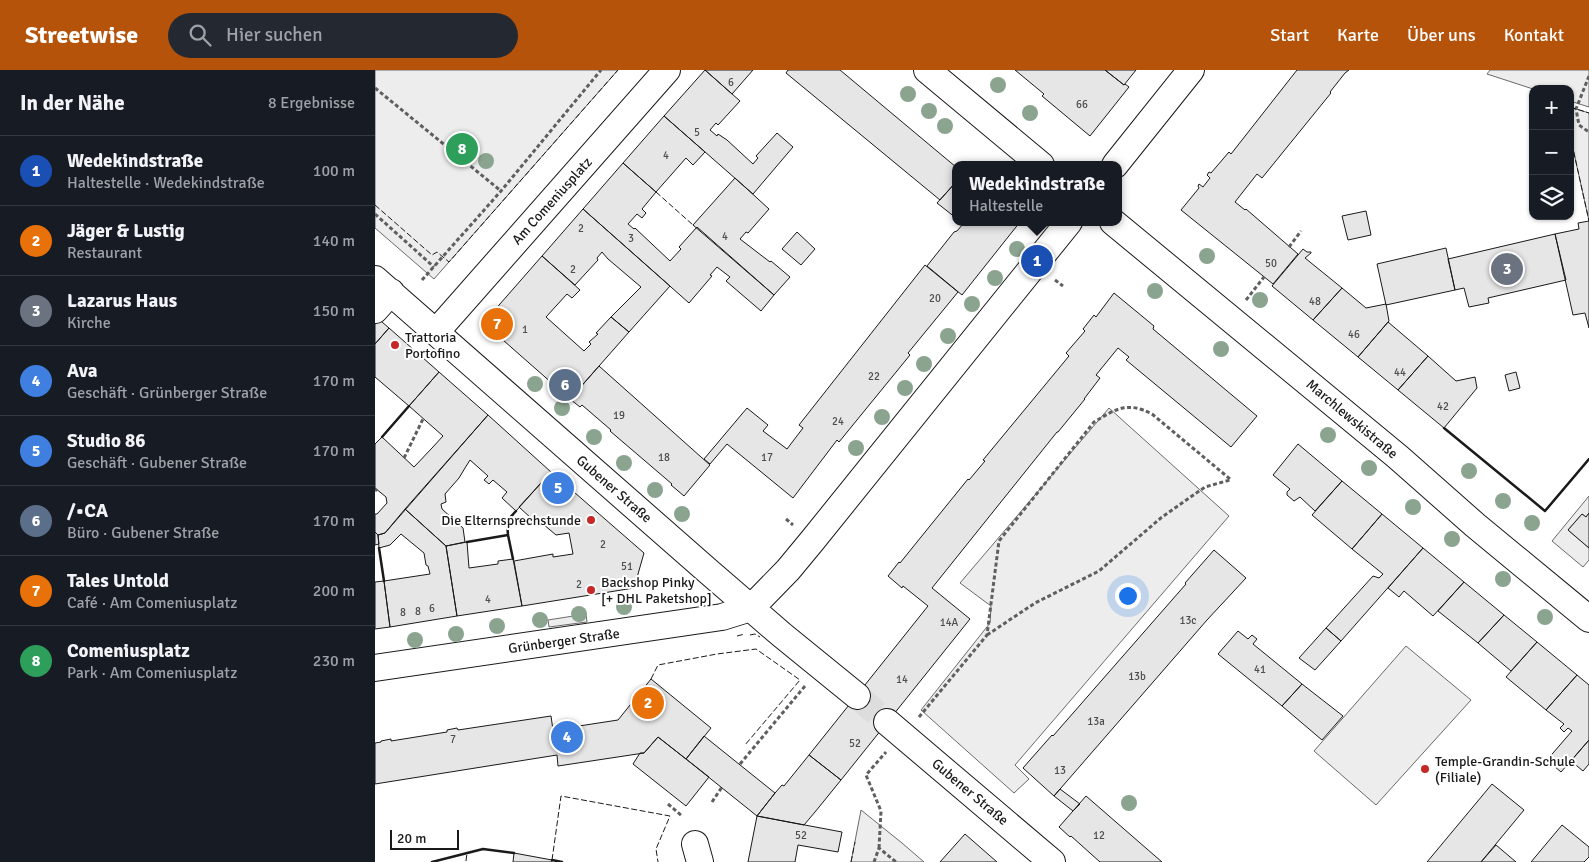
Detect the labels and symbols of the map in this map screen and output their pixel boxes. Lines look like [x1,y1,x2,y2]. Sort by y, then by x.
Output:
house number: 6 [728,76,734,89]
house number: 66 [1076,98,1088,111]
house number: 5 [694,126,700,139]
pin: 8 [446,130,478,168]
house number: 4 [663,149,669,162]
street label: Am Comeniusplatz [508,154,596,248]
house number: 2 [578,222,584,235]
house number: 4 [722,230,728,243]
house number: 3 [628,232,634,245]
pin: 1 [1021,242,1053,280]
pin: 3 [1491,250,1523,288]
house number: 50 [1265,257,1277,270]
house number: 2 [570,263,576,276]
house number: 20 [929,292,941,305]
house number: 48 [1309,295,1321,308]
pin: 7 [481,305,513,343]
house number: 1 [522,323,528,336]
house number: 46 [1348,328,1360,341]
place label: Trattoria Portofino [405,329,460,362]
marker: Trattoria Portofino [389,339,401,351]
pin: 6 [549,366,581,404]
house number: 44 [1394,366,1406,379]
house number: 22 [868,370,880,383]
street label: Marchlewskistraße [1303,376,1401,462]
house number: 42 [1437,400,1449,413]
house number: 19 [613,409,625,422]
house number: 24 [832,415,844,428]
house number: 18 [658,451,670,464]
house number: 17 [761,451,773,464]
street label: Gubener Straße [573,452,655,526]
pin: 5 [542,469,574,507]
place label: Die Elternsprechstunde [441,512,581,529]
marker: Die Elternsprechstunde [585,514,597,526]
house number: 2 [600,538,606,551]
house number: 51 [621,560,633,573]
place label: Backshop Pinky [+ DHL Paketshop] [601,574,712,607]
house number: 2 [576,578,582,591]
your location [1115,583,1141,609]
marker: Backshop Pinky [+ DHL Paketshop] [585,584,597,596]
house number: 4 [485,593,491,606]
house number: 6 [429,602,435,615]
house number: 8 [415,605,421,618]
house number: 8 [400,606,406,619]
house number: 13c [1179,614,1197,627]
house number: 14A [940,616,959,629]
street label: Grünberger Straße [507,625,621,657]
house number: 41 [1254,663,1266,676]
house number: 13b [1128,670,1146,683]
house number: 14 [896,673,908,686]
pin: 2 [632,684,664,722]
house number: 13a [1087,715,1105,728]
pin: 4 [551,718,583,756]
house number: 7 [450,733,456,746]
house number: 52 [849,737,861,750]
place label: Temple-Grandin-Schule (Filiale) [1435,753,1575,786]
street label: Gubener Straße [928,755,1012,829]
marker: Temple-Grandin-Schule (Filiale) [1419,763,1431,775]
house number: 13 [1054,764,1066,777]
scale bar [390,827,459,850]
house number: 52 [795,829,807,842]
house number: 12 [1093,829,1105,842]

